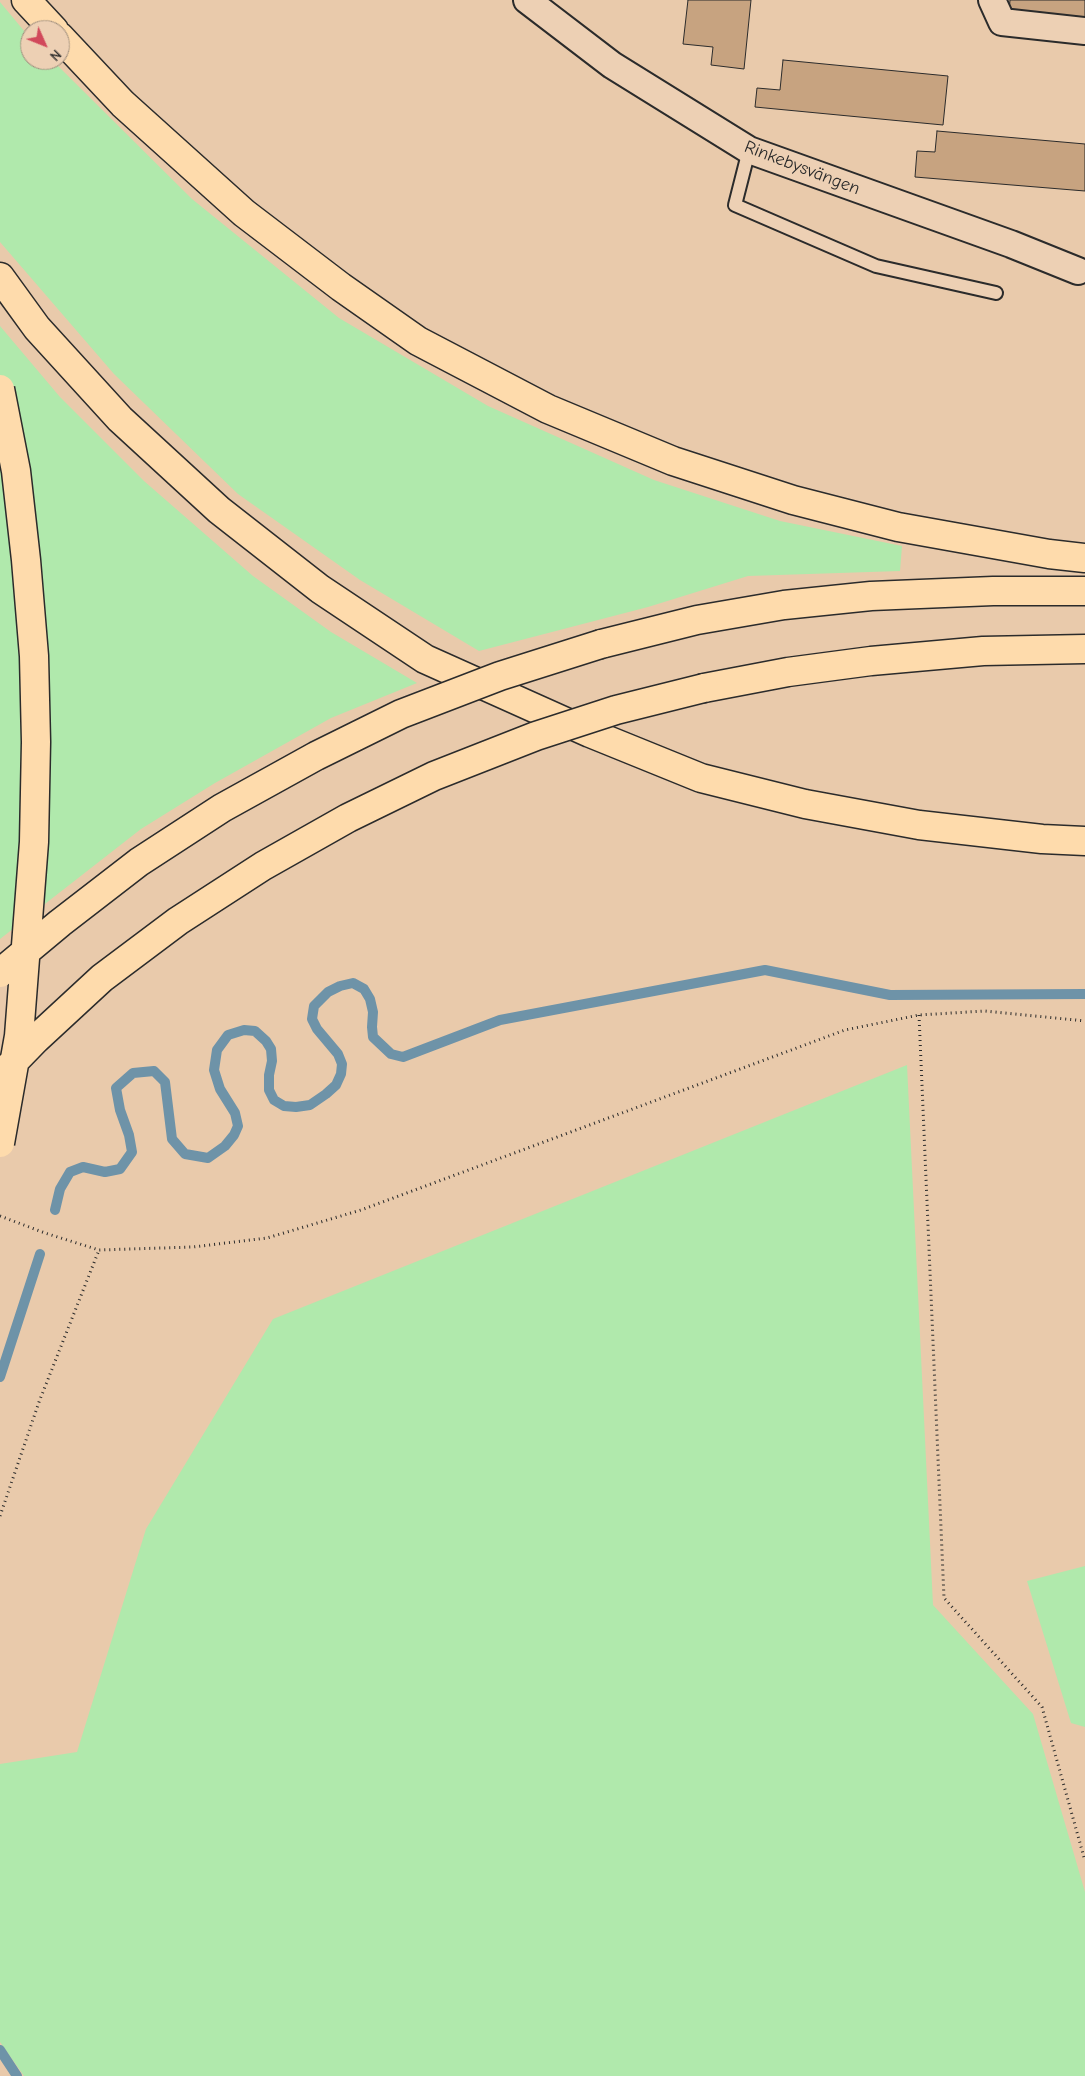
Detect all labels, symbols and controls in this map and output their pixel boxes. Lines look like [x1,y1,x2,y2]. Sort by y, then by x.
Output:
north arrow [20,20,70,70]
text: N [46,46,65,64]
street label: Rinkebysvängen [741,136,863,200]

